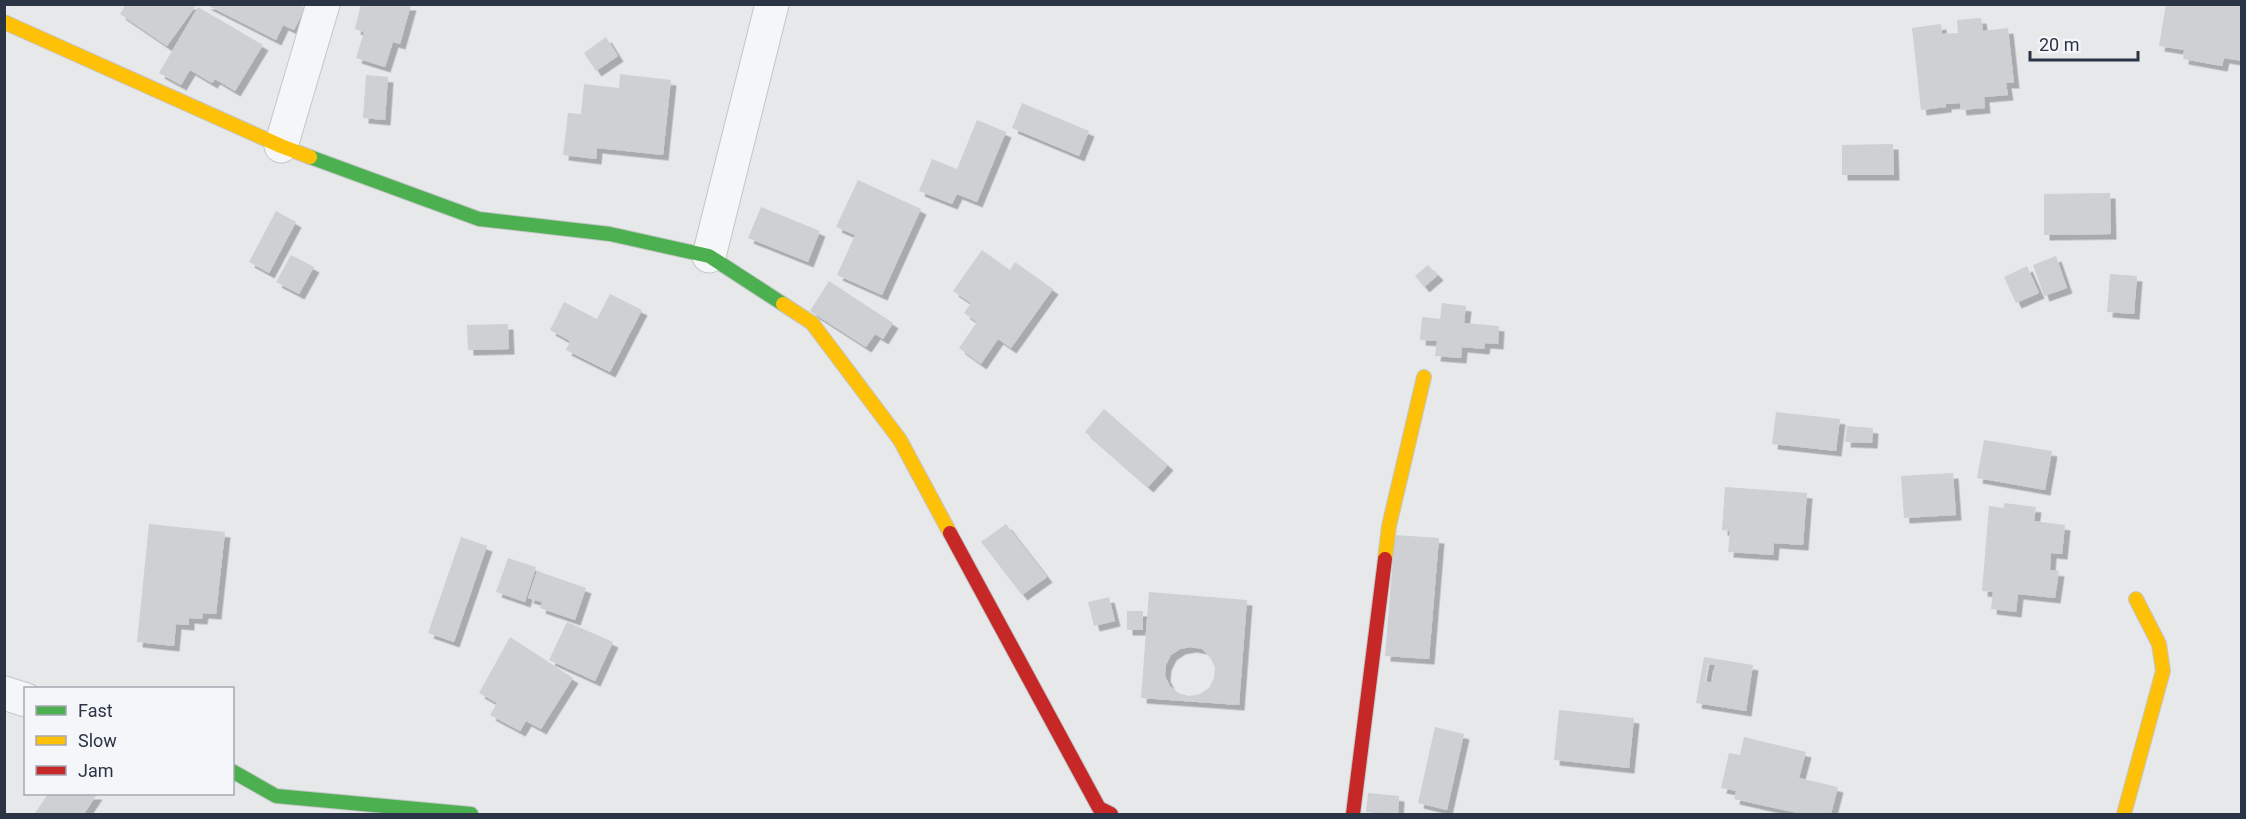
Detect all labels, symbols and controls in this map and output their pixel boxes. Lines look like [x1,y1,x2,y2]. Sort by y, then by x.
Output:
scale bar [2030,24,2138,62]
text: 20 m [2039,34,2079,55]
legend [24,687,234,795]
text: Fast [78,700,113,721]
text: Slow [78,730,117,751]
text: Jam [78,760,114,781]

